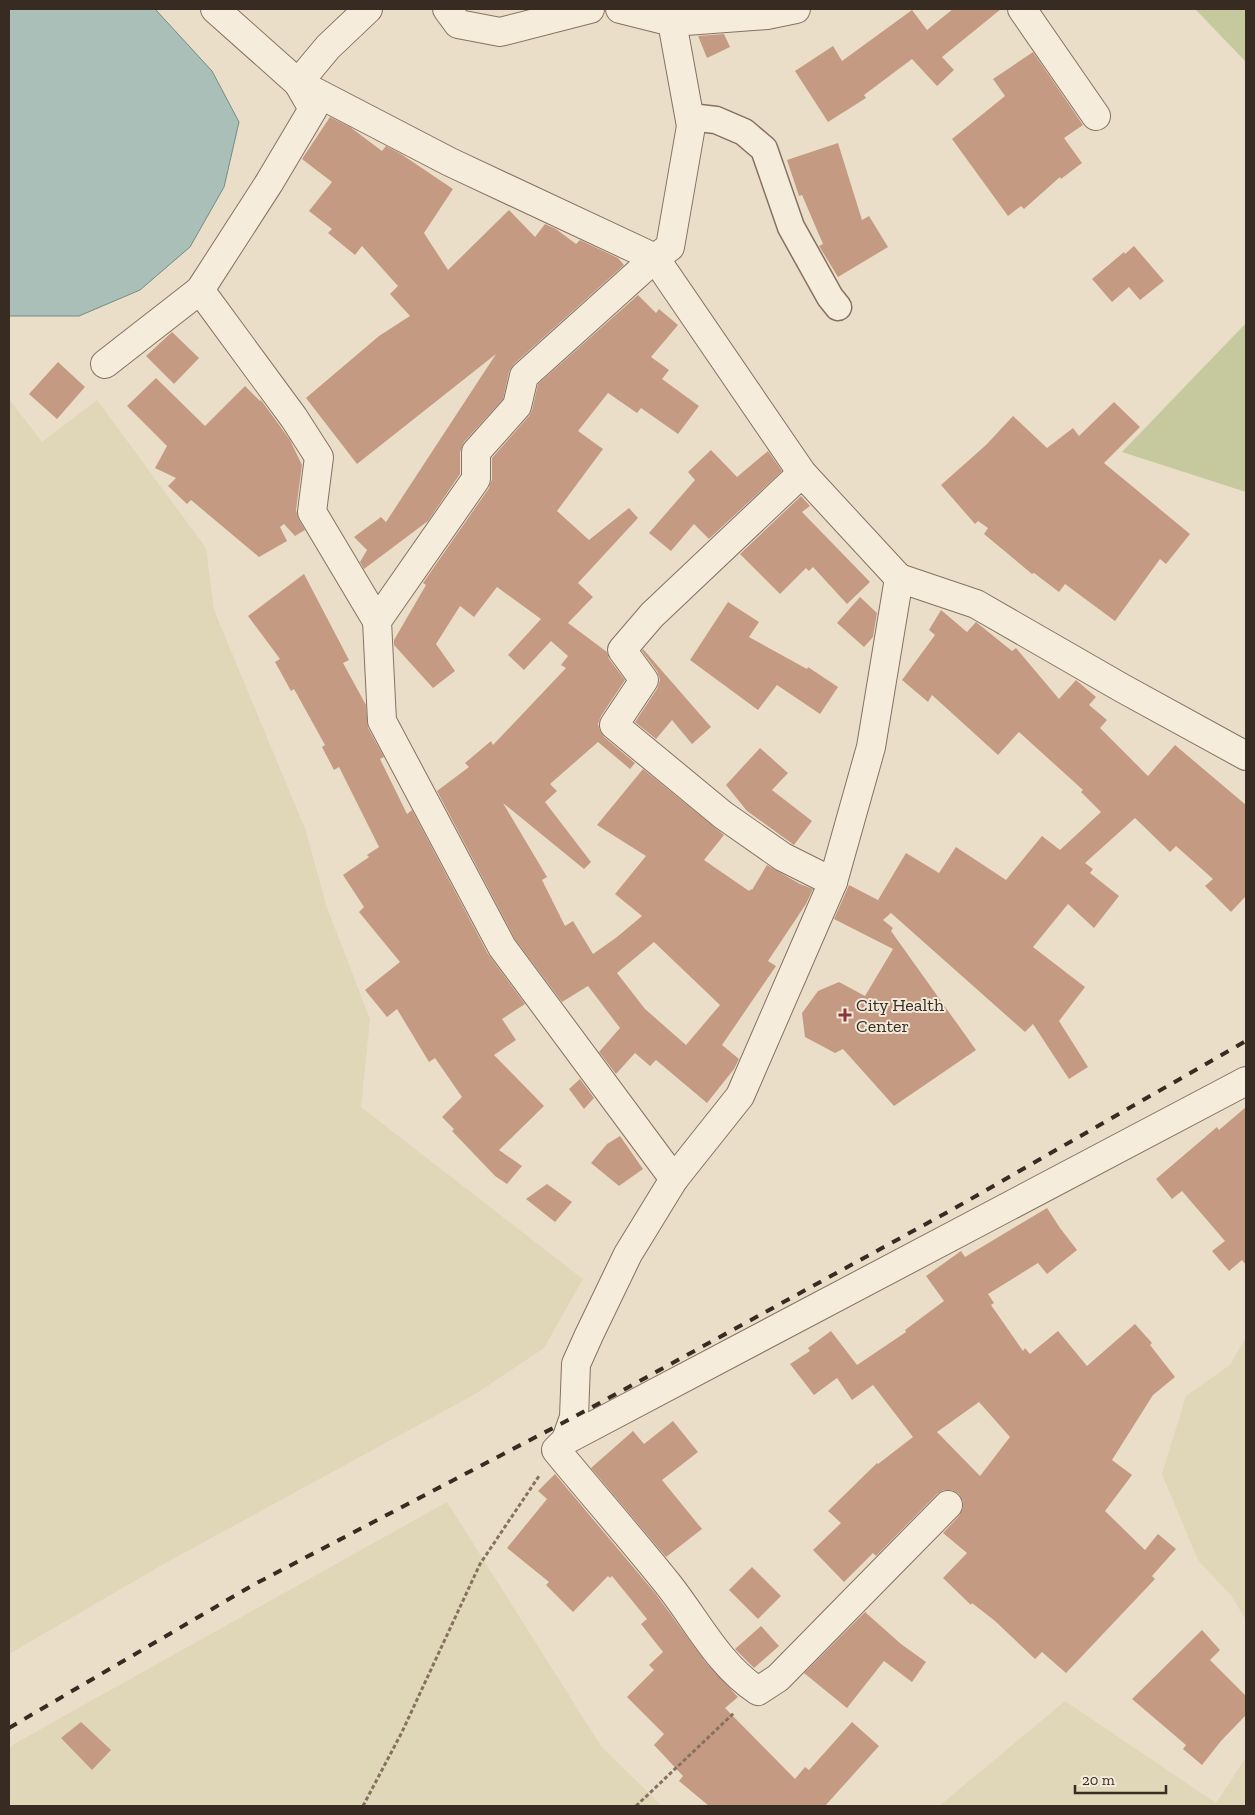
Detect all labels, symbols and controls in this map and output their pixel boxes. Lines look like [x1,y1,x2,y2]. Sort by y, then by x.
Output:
place label: City Health Center [856,994,944,1037]
marker: City Health Center [838,1008,852,1022]
scale bar [1075,1762,1166,1794]
text: 20 m [1082,1771,1115,1789]

